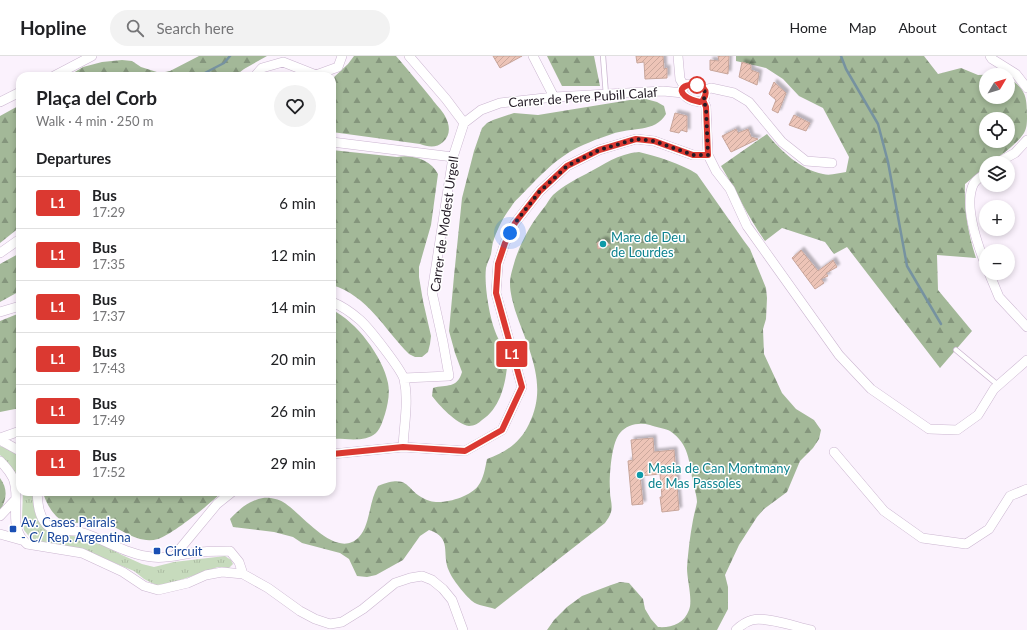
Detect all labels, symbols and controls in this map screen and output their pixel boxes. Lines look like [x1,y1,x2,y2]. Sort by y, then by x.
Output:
search box [110,10,390,46]
text: Hopline [20,16,86,39]
icon: search [124,17,146,39]
text: Search here [156,19,234,37]
text: Home [789,19,827,36]
text: Map [849,19,876,36]
text: About [898,19,936,36]
text: Contact [958,19,1007,36]
north arrow [979,68,1015,104]
map controls [979,68,1015,280]
unlabelled marker [688,76,706,94]
street label: Carrer de Pere Pubill Calaf [508,84,659,110]
button: heart [274,85,316,127]
text: Plaça del Corb [36,86,157,109]
button: locate [979,112,1015,148]
text: Walk · 4 min · 250 m [36,113,154,129]
text: Departures [36,149,111,167]
street label: Carrer de Modest Urgell [427,155,461,293]
button: layers [979,156,1015,192]
text: Bus [92,186,117,204]
text: L1 [50,194,66,211]
text: 6 min [279,194,316,212]
button: + [979,200,1015,236]
text: 17:29 [92,204,125,220]
your location [500,223,520,243]
place label: Mare de Deu de Lourdes [611,229,685,260]
text: Bus [92,238,117,256]
marker: Mare de Deu de Lourdes [598,239,608,249]
button: − [979,244,1015,280]
text: L1 [50,246,66,263]
text: 12 min [270,246,316,264]
text: 17:35 [92,256,125,272]
text: Bus [92,290,117,308]
text: L1 [50,298,66,315]
text: 14 min [270,298,316,316]
text: 17:37 [92,308,125,324]
line badge: L1 [494,341,530,367]
text: Bus [92,342,117,360]
text: L1 [504,345,520,362]
text: L1 [50,350,66,367]
text: 20 min [270,350,316,368]
text: 17:43 [92,360,125,376]
text: Bus [92,394,117,412]
text: L1 [50,402,66,419]
text: 26 min [270,402,316,420]
text: 17:49 [92,412,125,428]
text: Bus [92,446,117,464]
text: L1 [50,454,66,471]
text: 29 min [270,454,316,472]
place label: Masia de Can Montmany de Mas Passoles [648,460,790,491]
text: 17:52 [92,464,125,480]
marker: Masia de Can Montmany de Mas Passoles [635,470,645,480]
place label: Av. Cases Pairals - C/ Rep. Argentina [21,514,131,545]
marker: Av. Cases Pairals - C/ Rep. Argentina [8,524,18,534]
place label: Circuit [165,543,203,559]
marker: Circuit [152,546,162,556]

